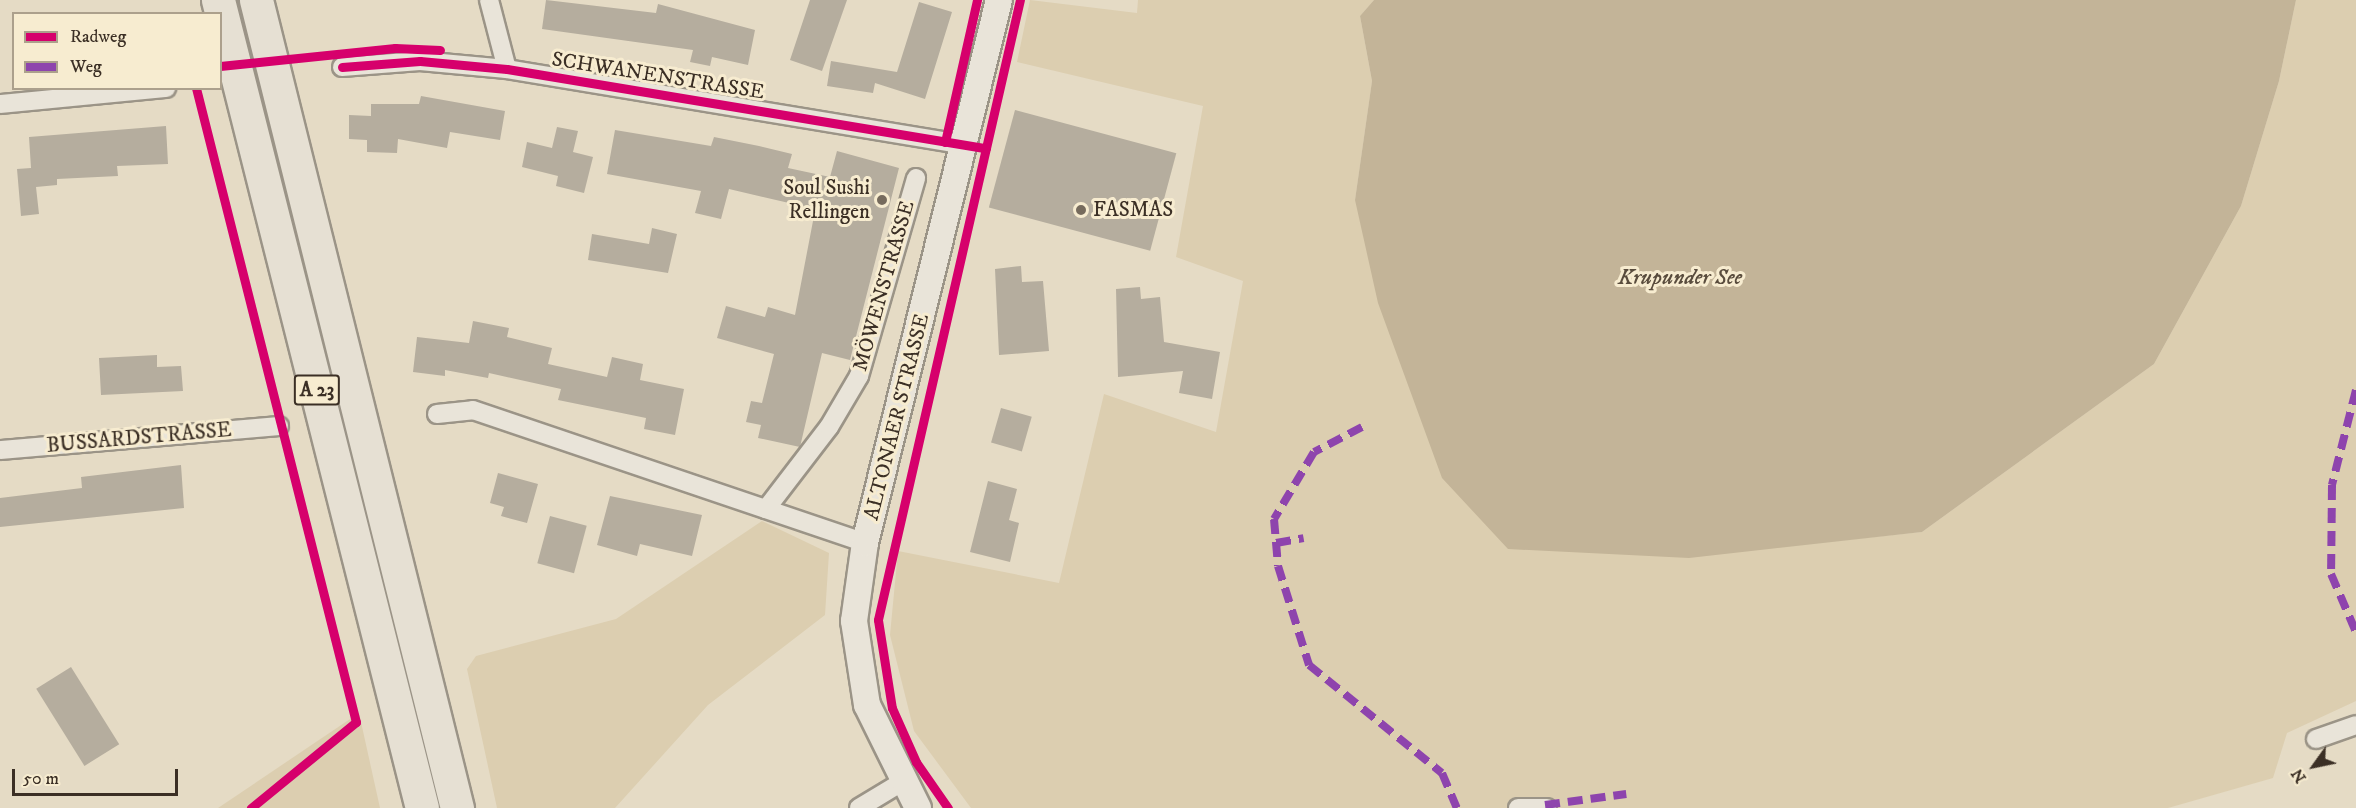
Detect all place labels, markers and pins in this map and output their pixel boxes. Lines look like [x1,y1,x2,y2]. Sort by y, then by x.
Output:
place label: Soul Sushi Rellingen [783,175,870,225]
marker: Soul Sushi Rellingen [875,193,889,207]
place label: FASMAS [1093,197,1173,223]
marker: FASMAS [1074,203,1088,217]

